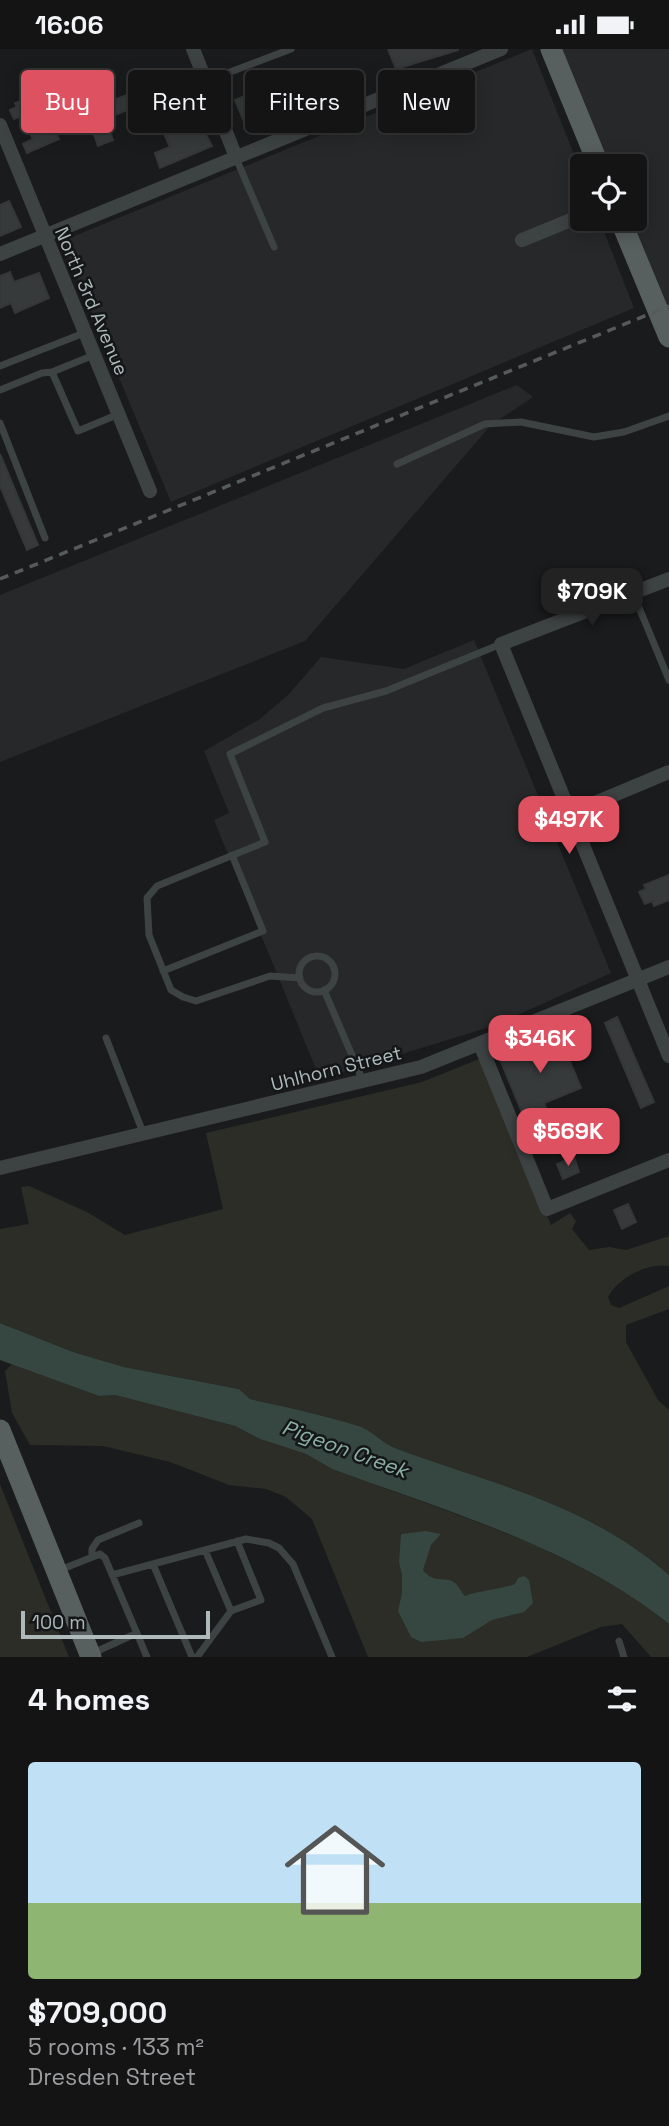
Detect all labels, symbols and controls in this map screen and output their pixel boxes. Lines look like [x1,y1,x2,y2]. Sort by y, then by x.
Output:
text: 16:06 [35,8,103,42]
chip: Buy [21,70,114,133]
chip: Rent [128,70,231,133]
chip: Filters [245,70,364,133]
chip: New [378,70,475,133]
map controls [570,154,647,231]
button: locate [570,154,647,231]
street label: North 3rd Avenue [49,223,134,379]
pin: $709K [543,569,641,628]
text: $709K [557,576,627,606]
pin: $497K [520,797,618,856]
text: $497K [534,804,604,834]
pin: $346K [491,1016,589,1075]
text: $346K [504,1023,576,1053]
street label: Uhlhorn Street [268,1040,404,1097]
pin: $569K [519,1109,617,1168]
text: $569K [533,1116,603,1146]
water label: Pigeon Creek [278,1413,414,1485]
scale bar [21,1608,210,1640]
text: 100 m [32,1610,86,1635]
text: 4 homes [28,1680,150,1719]
icon: filters [603,1680,641,1718]
icon: home [272,1807,398,1933]
text: $709,000 [28,1993,167,2032]
text: 5 rooms · 133 m² [28,2032,204,2062]
text: Dresden Street [28,2062,196,2092]

